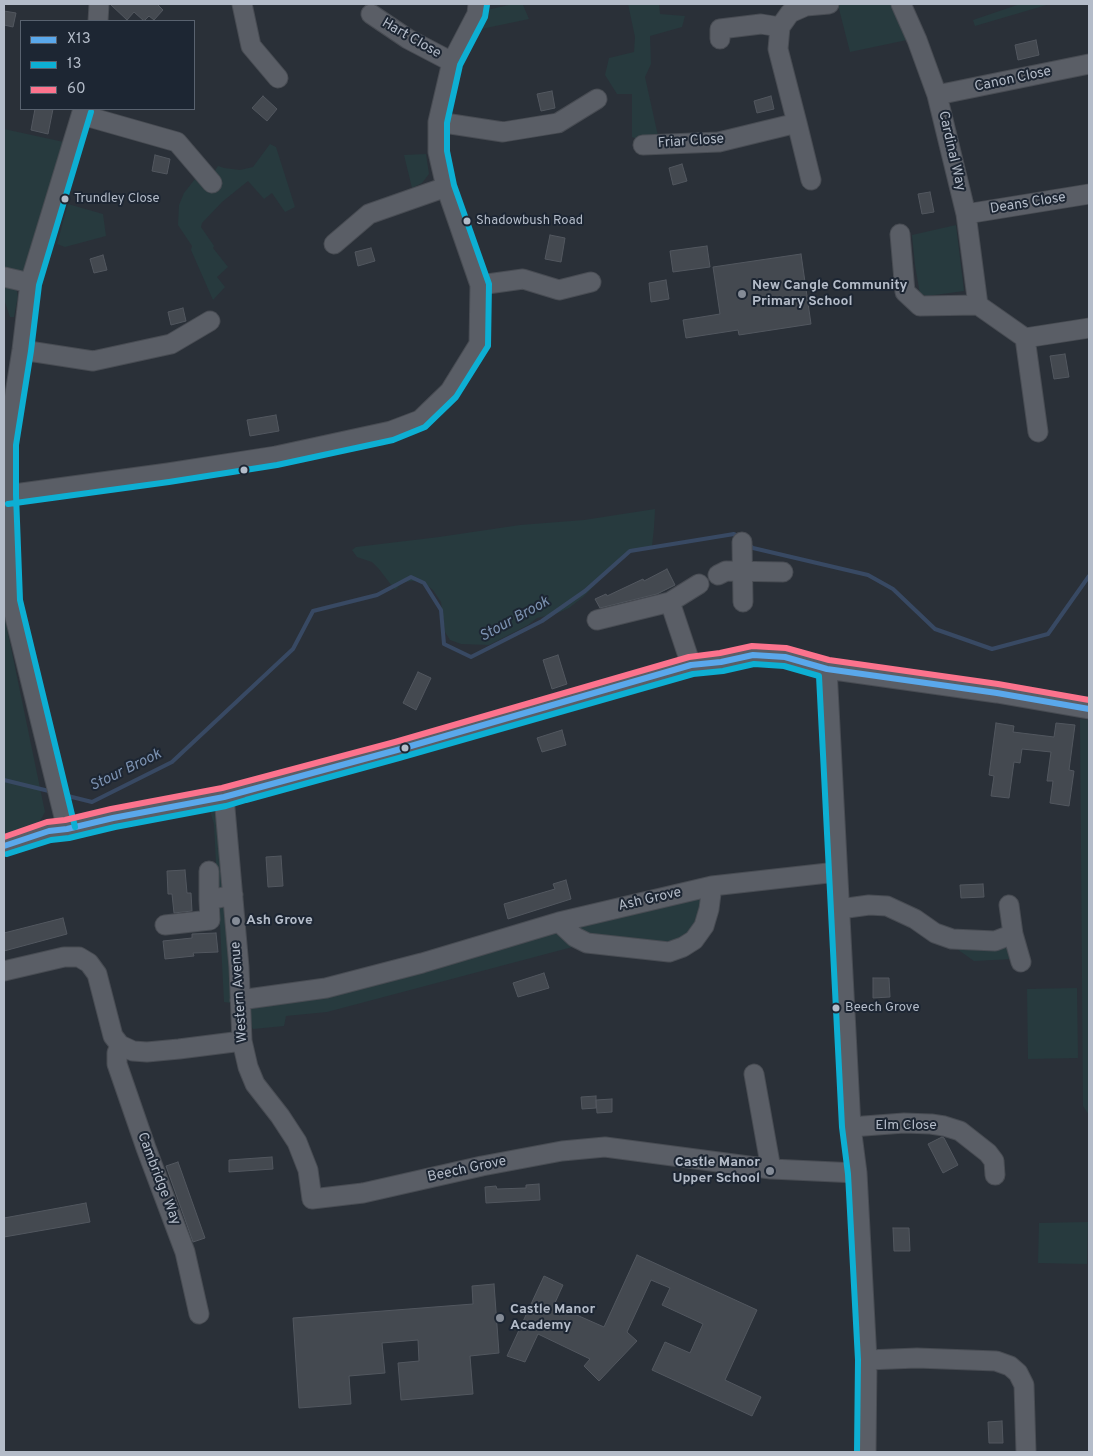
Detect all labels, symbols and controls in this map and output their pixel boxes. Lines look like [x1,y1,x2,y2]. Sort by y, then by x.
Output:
street label: Hart Close [378,15,444,63]
legend [20,20,195,110]
text: X13 [67,30,91,49]
text: 13 [67,55,82,74]
street label: Canon Close [973,64,1053,96]
text: 60 [67,80,86,99]
street label: Cardinal Way [934,109,968,193]
street label: Friar Close [657,131,725,153]
street label: Deans Close [989,190,1067,218]
place label: Trundley Close [74,191,160,207]
marker: Trundley Close [60,194,70,204]
place label: Shadowbush Road [476,213,583,229]
marker: Shadowbush Road [462,216,472,226]
place label: New Cangle Community Primary School [752,278,907,310]
marker: New Cangle Community Primary School [736,288,748,300]
unlabelled marker [239,465,249,475]
water label: Stour Brook [477,593,553,647]
unlabelled marker [400,743,410,753]
water label: Stour Brook [87,746,165,796]
street label: Ash Grove [617,885,683,915]
place label: Ash Grove [246,913,313,929]
marker: Ash Grove [230,915,242,927]
street label: Western Avenue [228,941,252,1043]
place label: Beech Grove [845,1000,919,1016]
marker: Beech Grove [831,1003,841,1013]
street label: Elm Close [875,1118,937,1134]
street label: Cambridge Way [133,1130,183,1228]
street label: Beech Grove [426,1153,508,1187]
place label: Castle Manor Upper School [672,1155,760,1188]
marker: Castle Manor Upper School [764,1165,776,1177]
place label: Castle Manor Academy [510,1302,595,1334]
marker: Castle Manor Academy [494,1312,506,1324]

